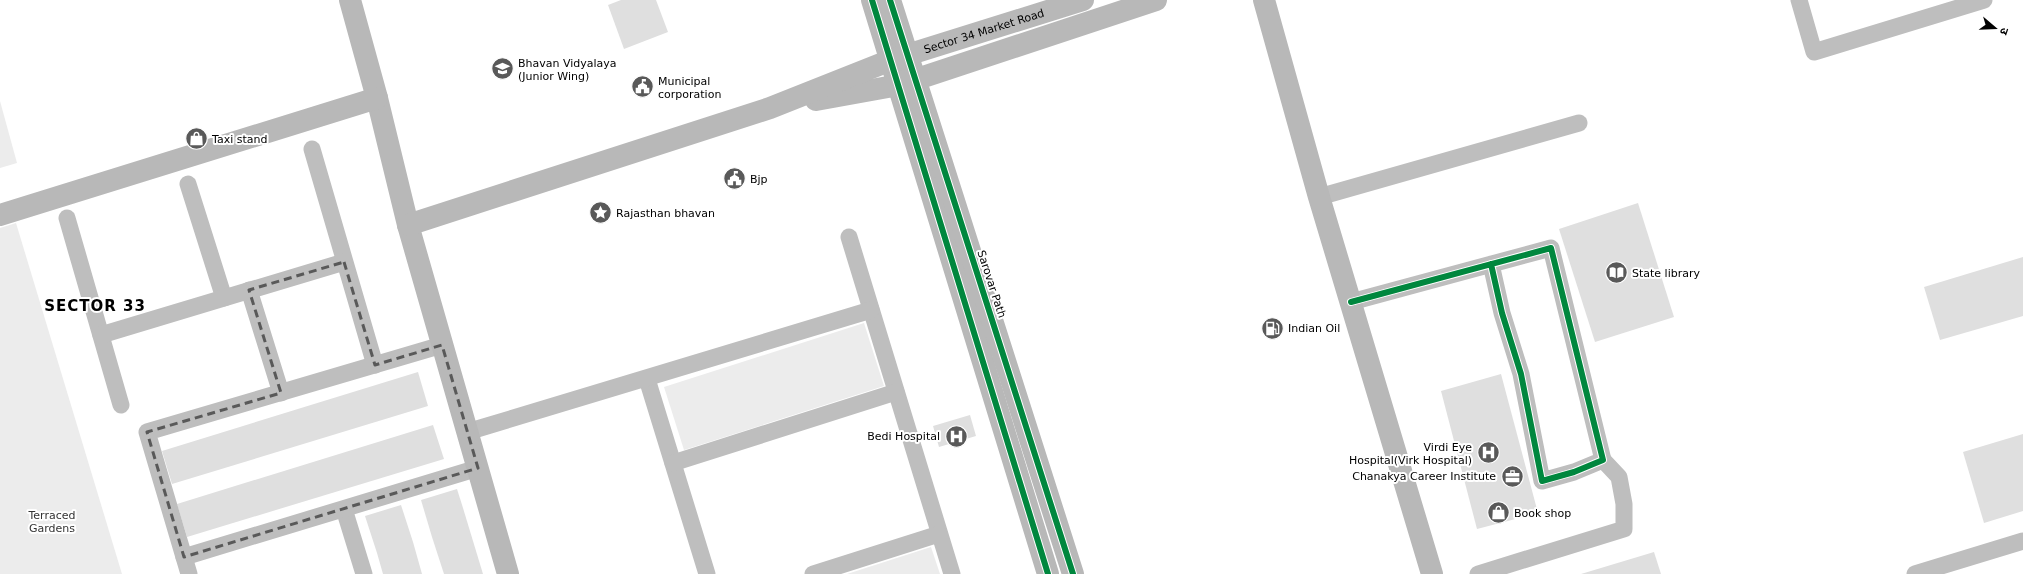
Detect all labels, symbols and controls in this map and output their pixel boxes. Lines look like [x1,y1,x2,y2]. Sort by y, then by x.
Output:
street label: Sector 34 Market Road [922,7,1046,56]
north arrow [1975,8,2015,48]
text: उ [1997,26,2011,37]
school or university icon: Bhavan Vidyalaya (Junior Wing) [489,56,515,82]
place label: Bhavan Vidyalaya (Junior Wing) [518,57,617,83]
public building icon: Municipal corporation [630,74,656,100]
place label: Municipal corporation [658,75,721,101]
shop icon: Taxi stand [183,126,209,152]
place label: Taxi stand [211,133,267,146]
public building icon: Bjp [721,166,747,192]
place label: Bjp [750,173,768,186]
place icon: Rajasthan bhavan [587,200,613,226]
place label: Rajasthan bhavan [616,207,715,220]
street label: Sarovar Path [975,249,1009,320]
library icon: State library [1604,260,1630,286]
place label: State library [1632,267,1700,280]
district label: SECTOR 33 [44,297,146,315]
fuel station icon: Indian Oil [1259,315,1285,341]
place label: Indian Oil [1288,322,1340,335]
hospital icon: Bedi Hospital [943,423,969,449]
place label: Bedi Hospital [867,430,940,443]
hospital icon: Virdi Eye Hospital(Virk Hospital) [1475,440,1501,466]
place label: Virdi Eye Hospital(Virk Hospital) [1349,441,1472,467]
office icon: Chanakya Career Institute [1499,463,1525,489]
place label: Chanakya Career Institute [1352,470,1496,483]
shop icon: Book shop [1486,500,1512,526]
place label: Book shop [1514,507,1571,520]
park label: Terraced Gardens [27,509,76,535]

